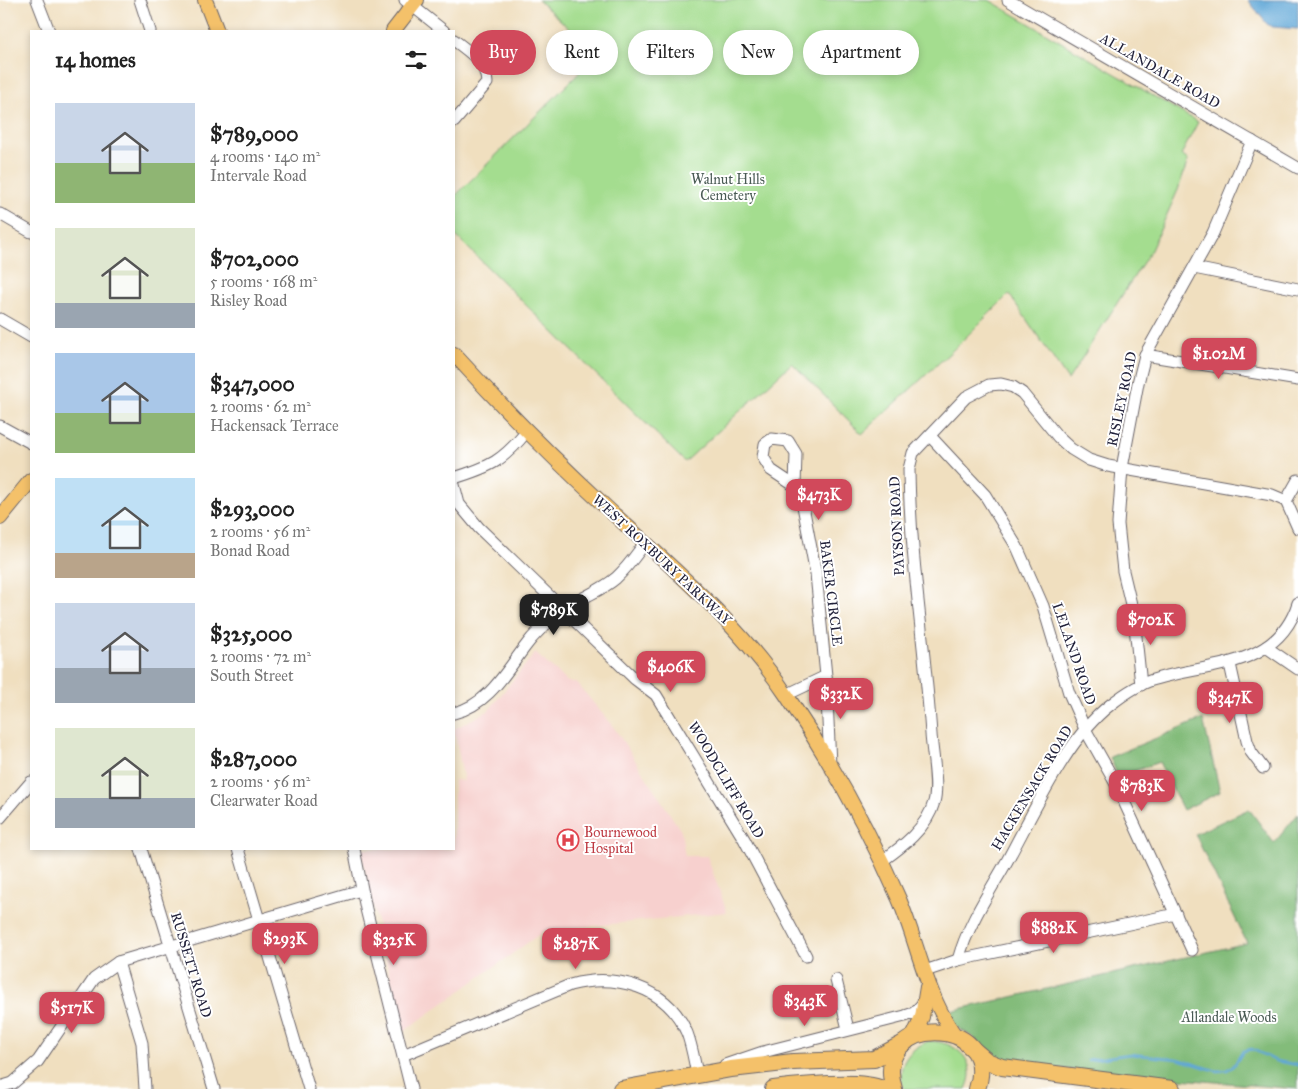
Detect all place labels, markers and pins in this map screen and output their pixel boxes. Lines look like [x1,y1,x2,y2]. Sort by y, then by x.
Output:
pin: $1.02M [1178,338,1260,380]
pin: $473K [784,478,854,521]
pin: $789K [519,594,589,636]
pin: $702K [1116,604,1186,646]
pin: $406K [636,650,706,693]
pin: $332K [806,678,876,720]
pin: $347K [1195,682,1265,724]
pin: $783K [1107,770,1177,812]
place label: Bournewood Hospital [584,824,657,857]
hospital icon: Bournewood Hospital [556,828,580,852]
pin: $882K [1019,912,1089,954]
pin: $293K [250,922,320,965]
pin: $325K [359,924,429,966]
pin: $287K [541,928,611,970]
pin: $343K [770,984,840,1027]
pin: $517K [37,992,107,1034]

